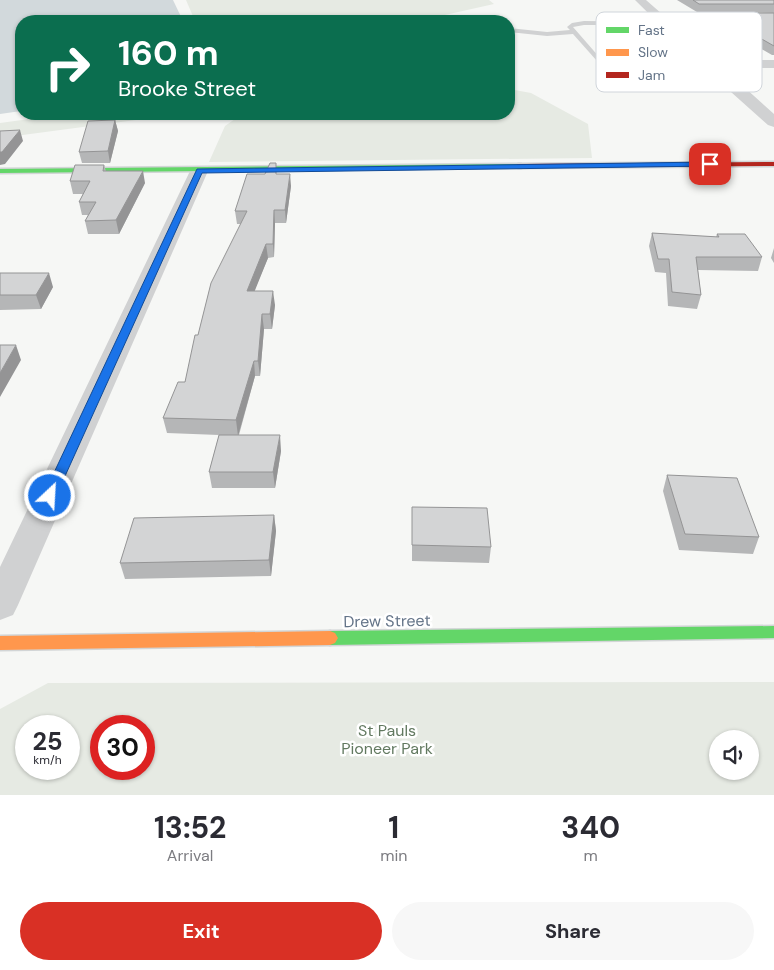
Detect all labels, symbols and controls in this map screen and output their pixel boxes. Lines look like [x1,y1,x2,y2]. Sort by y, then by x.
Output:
legend [596,12,762,92]
text: Fast [638,21,665,39]
text: 160 m [118,30,219,76]
icon: right [35,35,100,100]
text: Slow [638,43,668,61]
text: Jam [638,66,665,84]
text: Brooke Street [118,74,256,103]
pin [689,143,731,185]
icon: arrive [696,150,724,178]
position arrow [23,469,75,521]
street label: Drew Street [343,610,431,632]
speed limit sign: 30 [90,715,155,780]
park label: St Pauls Pioneer Park [341,720,433,759]
text: 25 [33,725,62,758]
map controls [709,730,759,780]
button: sound [709,730,759,780]
text: km/h [33,752,62,768]
text: 13:52 [154,808,226,847]
text: 1 [388,808,399,847]
text: 340 [561,808,620,847]
text: Arrival [167,845,213,866]
text: min [380,845,407,866]
text: m [584,845,598,866]
button: Exit [20,902,382,960]
button: Share [392,902,754,960]

